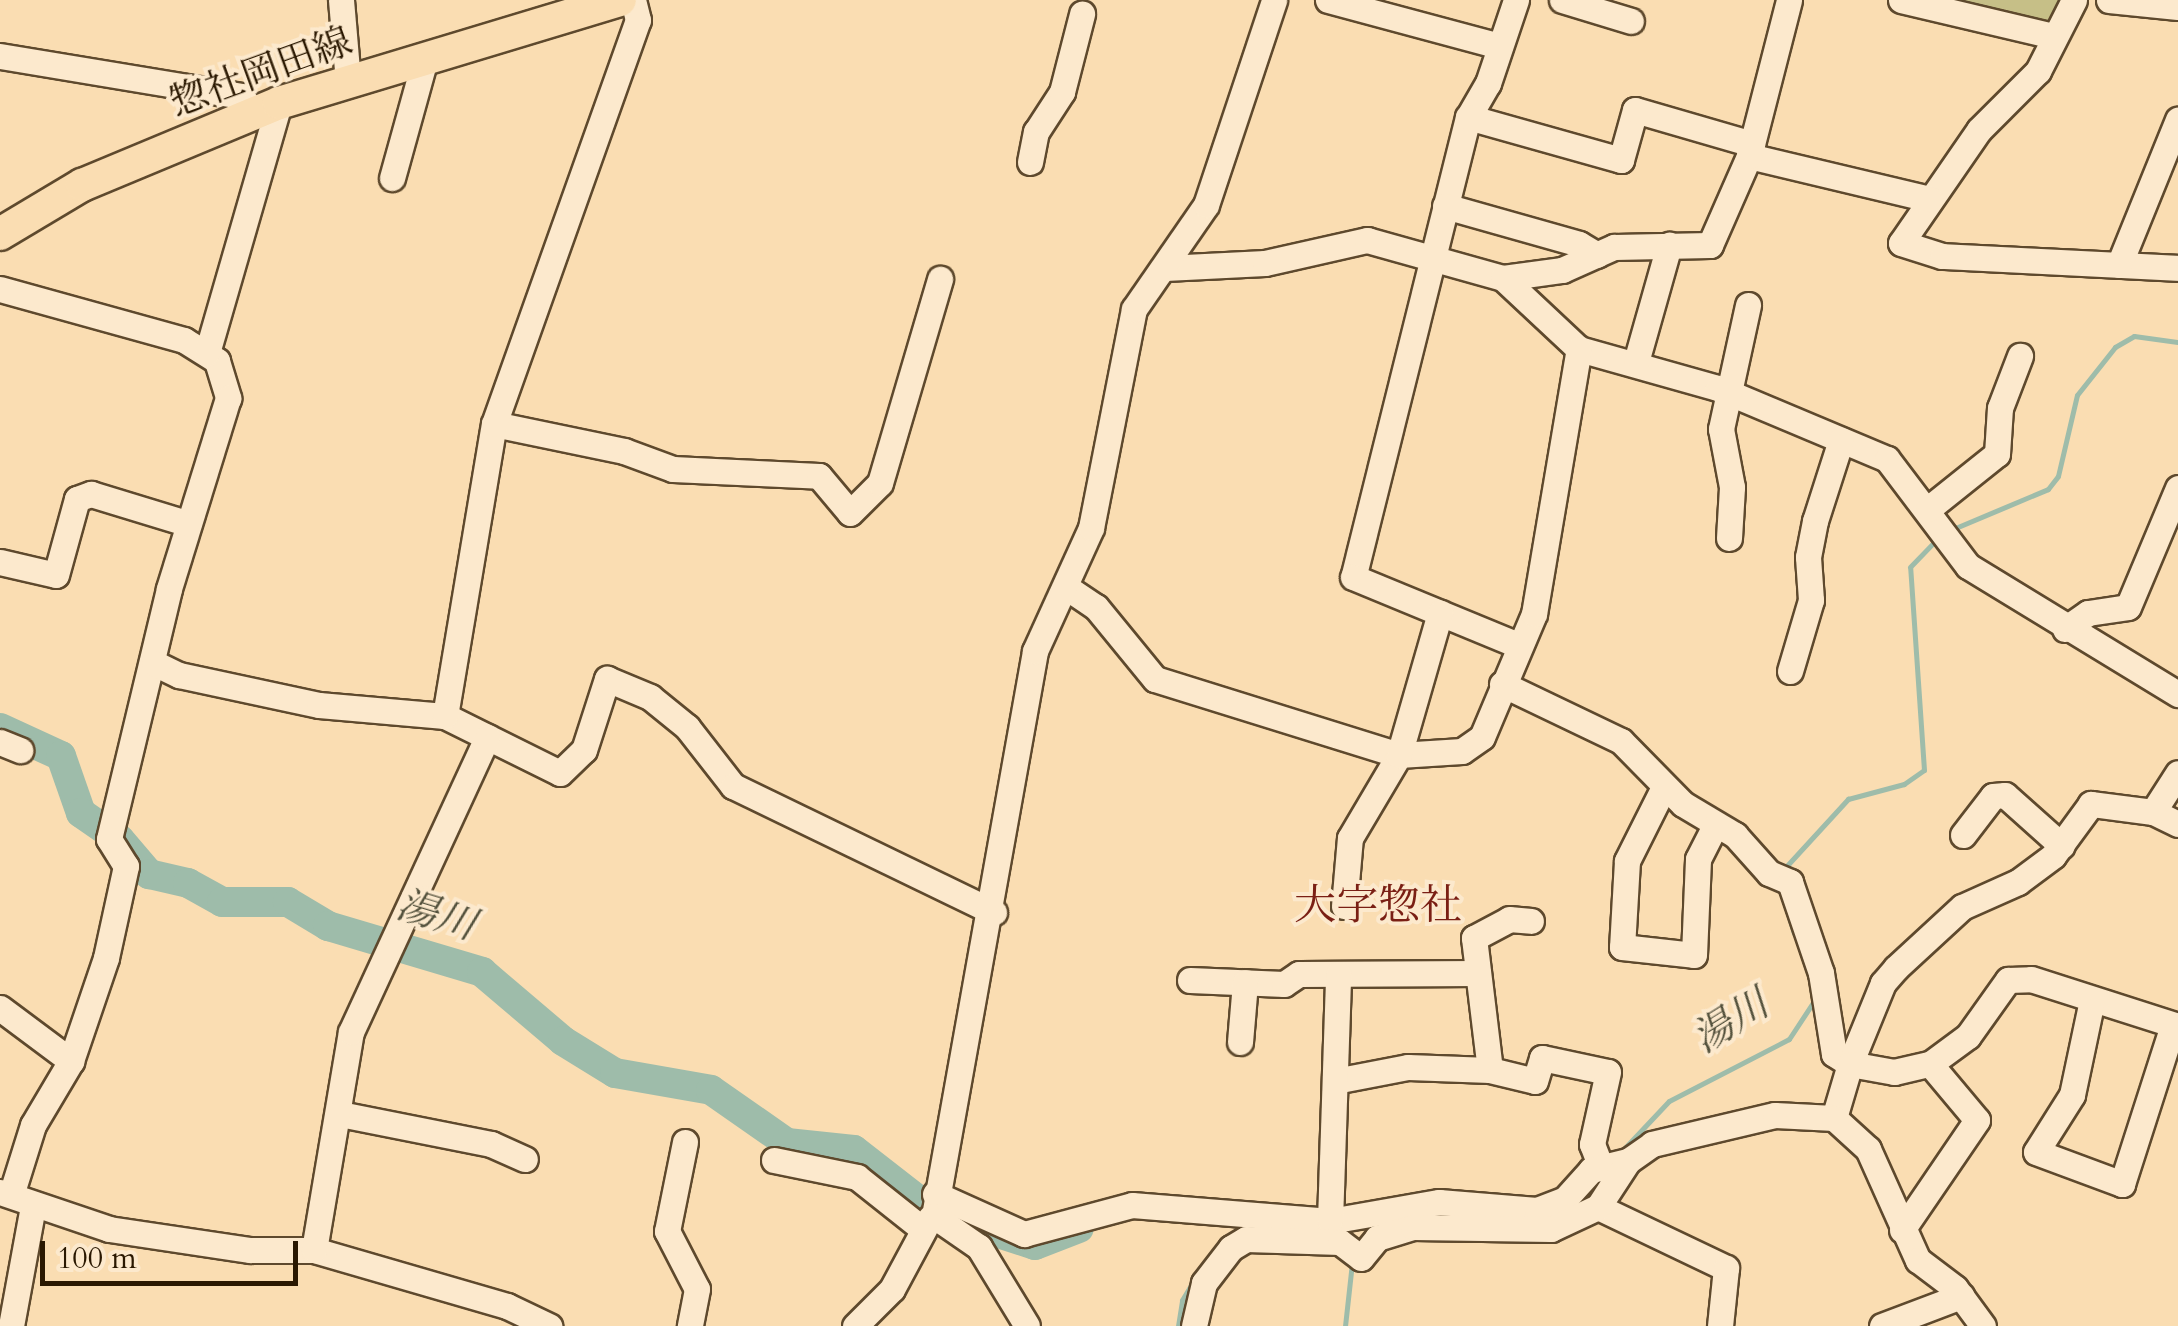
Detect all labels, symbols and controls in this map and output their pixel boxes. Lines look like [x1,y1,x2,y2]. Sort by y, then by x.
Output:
street label: 惣社岡田線 [164,19,358,127]
water label: 湯川 [391,881,481,951]
district label: 大字惣社 [1294,881,1462,931]
water label: 湯川 [1684,980,1778,1064]
scale bar [45,1221,302,1283]
text: 100 m [57,1238,137,1279]

